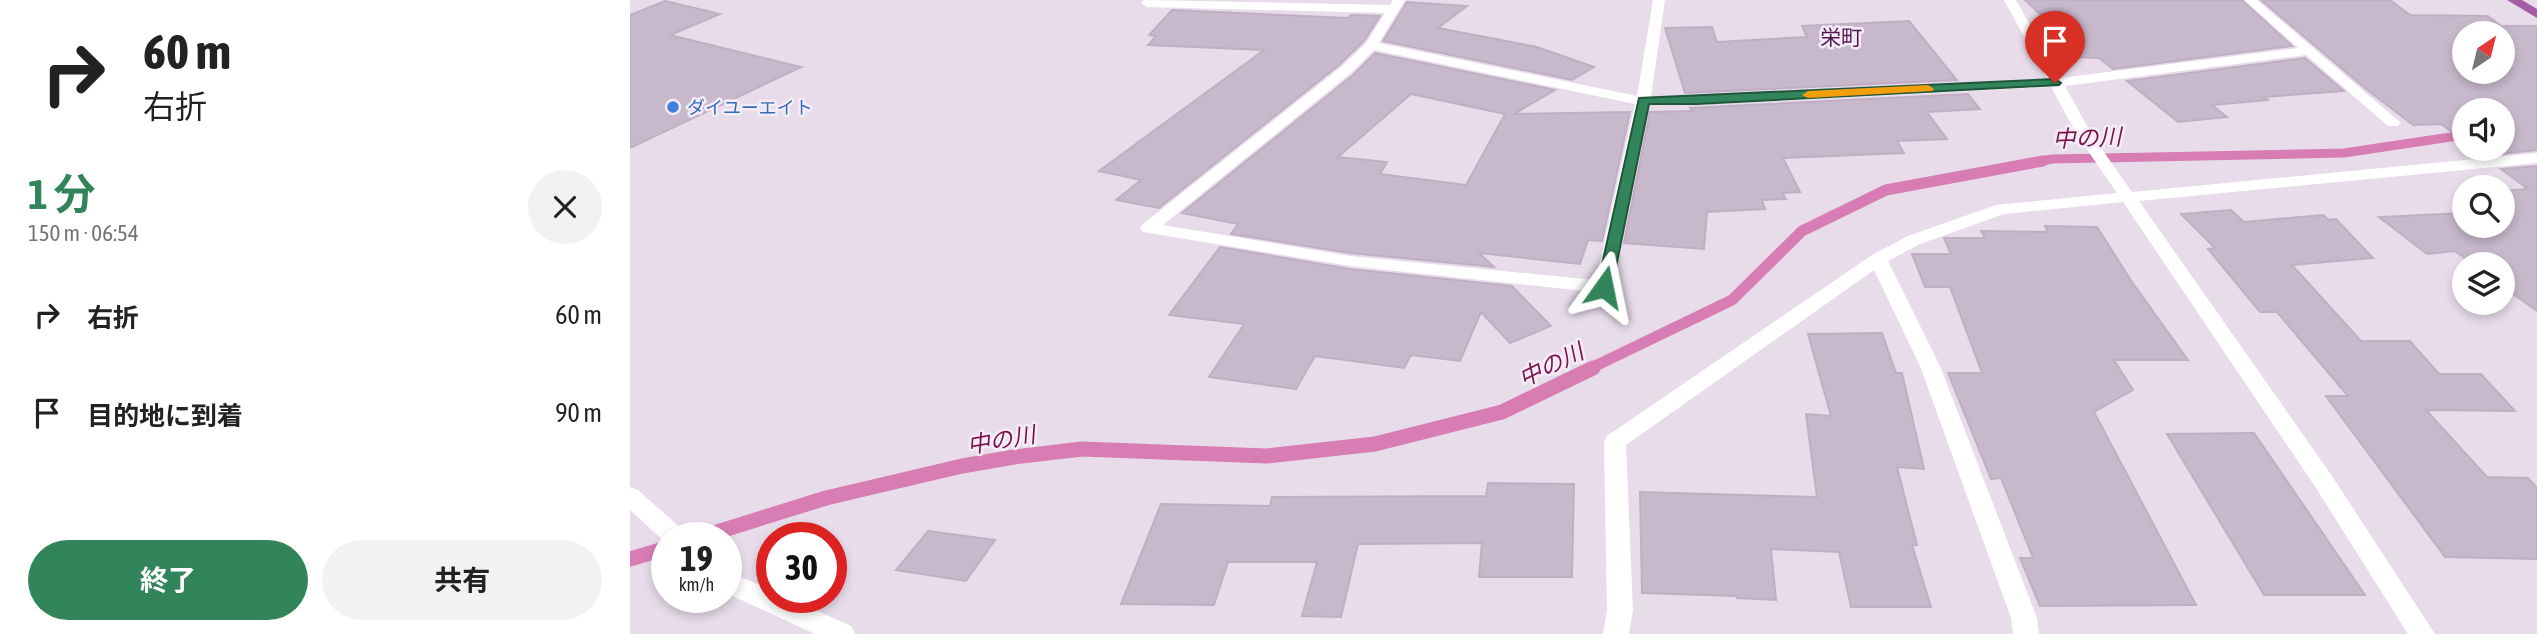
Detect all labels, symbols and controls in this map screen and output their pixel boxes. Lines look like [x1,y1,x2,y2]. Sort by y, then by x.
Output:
pin [2025,11,2085,83]
north arrow [2452,21,2515,84]
map controls [2452,21,2515,315]
icon: arrive [2036,22,2074,60]
text: 60 m [143,23,231,79]
district label: 栄町 [1820,25,1862,49]
icon: right [28,28,119,119]
text: 右折 [143,88,207,125]
place label: ダイユーエイト [687,97,813,118]
button: sound [2452,98,2515,161]
marker: ダイユーエイト [665,99,681,115]
water label: 中の川 [2052,124,2125,152]
text: 1 分 [28,170,96,218]
button: close [528,170,602,244]
button: search [2452,175,2515,238]
text: 150 m · 06:54 [28,220,139,246]
position arrow [1567,250,1641,324]
button: layers [2452,252,2515,315]
icon: right [28,296,66,334]
text: 60 m [555,300,602,330]
text: 右折 [87,303,139,333]
water label: 中の川 [1514,337,1590,392]
icon: arrive [28,394,66,432]
text: 90 m [555,398,602,428]
text: 目的地に到着 [87,401,243,431]
water label: 中の川 [965,421,1040,459]
speed limit sign: 30 [756,522,847,613]
text: 19 [680,538,713,578]
button: 終了 [28,540,308,620]
button: 共有 [322,540,602,620]
text: km/h [679,574,714,595]

